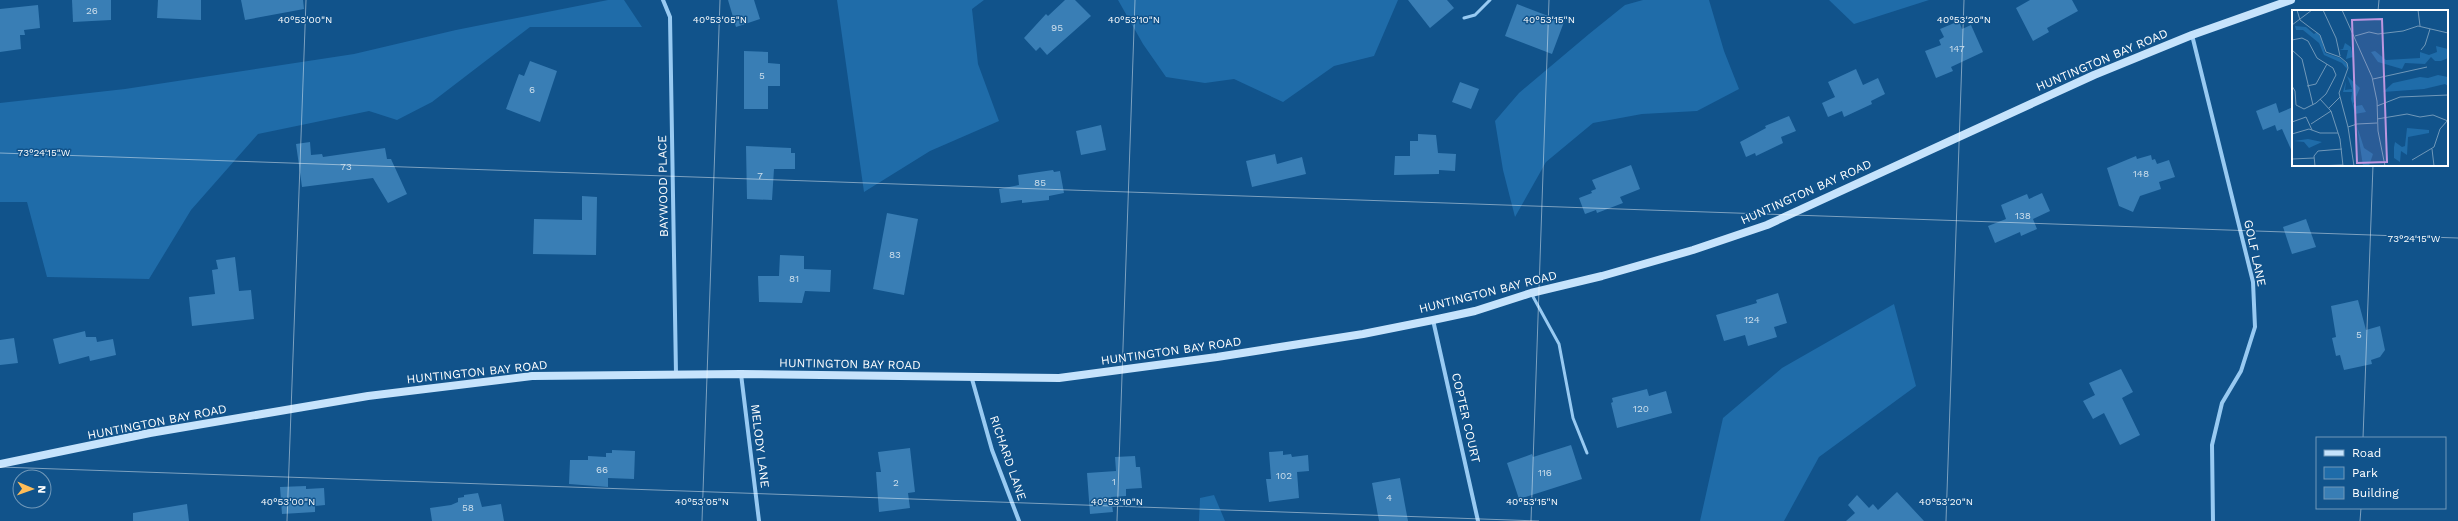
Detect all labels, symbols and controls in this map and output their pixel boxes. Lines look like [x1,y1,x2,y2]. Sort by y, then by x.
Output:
house number: 26 [86,5,98,16]
inset map [2292,10,2448,166]
text: 40°53'00"N [278,14,332,25]
text: 40°53'05"N [693,14,747,25]
text: 40°53'10"N [1108,14,1160,25]
text: 40°53'15"N [1523,14,1575,25]
text: 40°53'20"N [1937,14,1991,25]
house number: 95 [1051,22,1063,33]
street label: HUNTINGTON BAY ROAD [2034,26,2170,94]
house number: 147 [1949,43,1965,54]
house number: 5 [759,70,765,81]
house number: 6 [529,84,535,95]
street label: BAYWOOD PLACE [655,135,671,237]
text: 73°24'15"W [18,147,71,158]
street label: HUNTINGTON BAY ROAD [1738,157,1874,227]
house number: 73 [340,161,352,172]
house number: 148 [2133,168,2149,179]
house number: 7 [757,170,763,181]
house number: 85 [1034,177,1046,188]
house number: 138 [2015,210,2031,221]
street label: GOLF LANE [2241,219,2269,288]
text: 73°24'15"W [2388,233,2441,244]
house number: 83 [889,249,901,260]
street label: HUNTINGTON BAY ROAD [1418,268,1558,316]
house number: 81 [789,273,799,284]
house number: 124 [1744,314,1760,325]
house number: 5 [2356,329,2362,340]
street label: HUNTINGTON BAY ROAD [1100,334,1242,368]
street label: HUNTINGTON BAY ROAD [779,356,921,372]
street label: HUNTINGTON BAY ROAD [406,358,548,386]
street label: COPTER COURT [1449,372,1483,464]
street label: HUNTINGTON BAY ROAD [86,402,228,442]
street label: MELODY LANE [748,403,772,489]
house number: 120 [1633,403,1649,414]
street label: RICHARD LANE [987,414,1029,503]
legend [2316,437,2446,509]
text: Road [2352,446,2381,460]
house number: 66 [596,464,608,475]
text: Park [2352,466,2378,480]
house number: 116 [1538,467,1552,478]
north arrow [12,469,52,509]
house number: 102 [1276,470,1292,481]
house number: 1 [1112,476,1116,487]
house number: 2 [893,477,899,488]
text: N [35,485,48,494]
text: Building [2352,486,2399,500]
house number: 4 [1386,492,1392,503]
text: 40°53'00"N [261,496,315,507]
text: 40°53'05"N [675,496,729,507]
text: 40°53'10"N [1091,496,1143,507]
text: 40°53'15"N [1506,496,1558,507]
text: 40°53'20"N [1919,496,1973,507]
house number: 58 [462,502,474,513]

